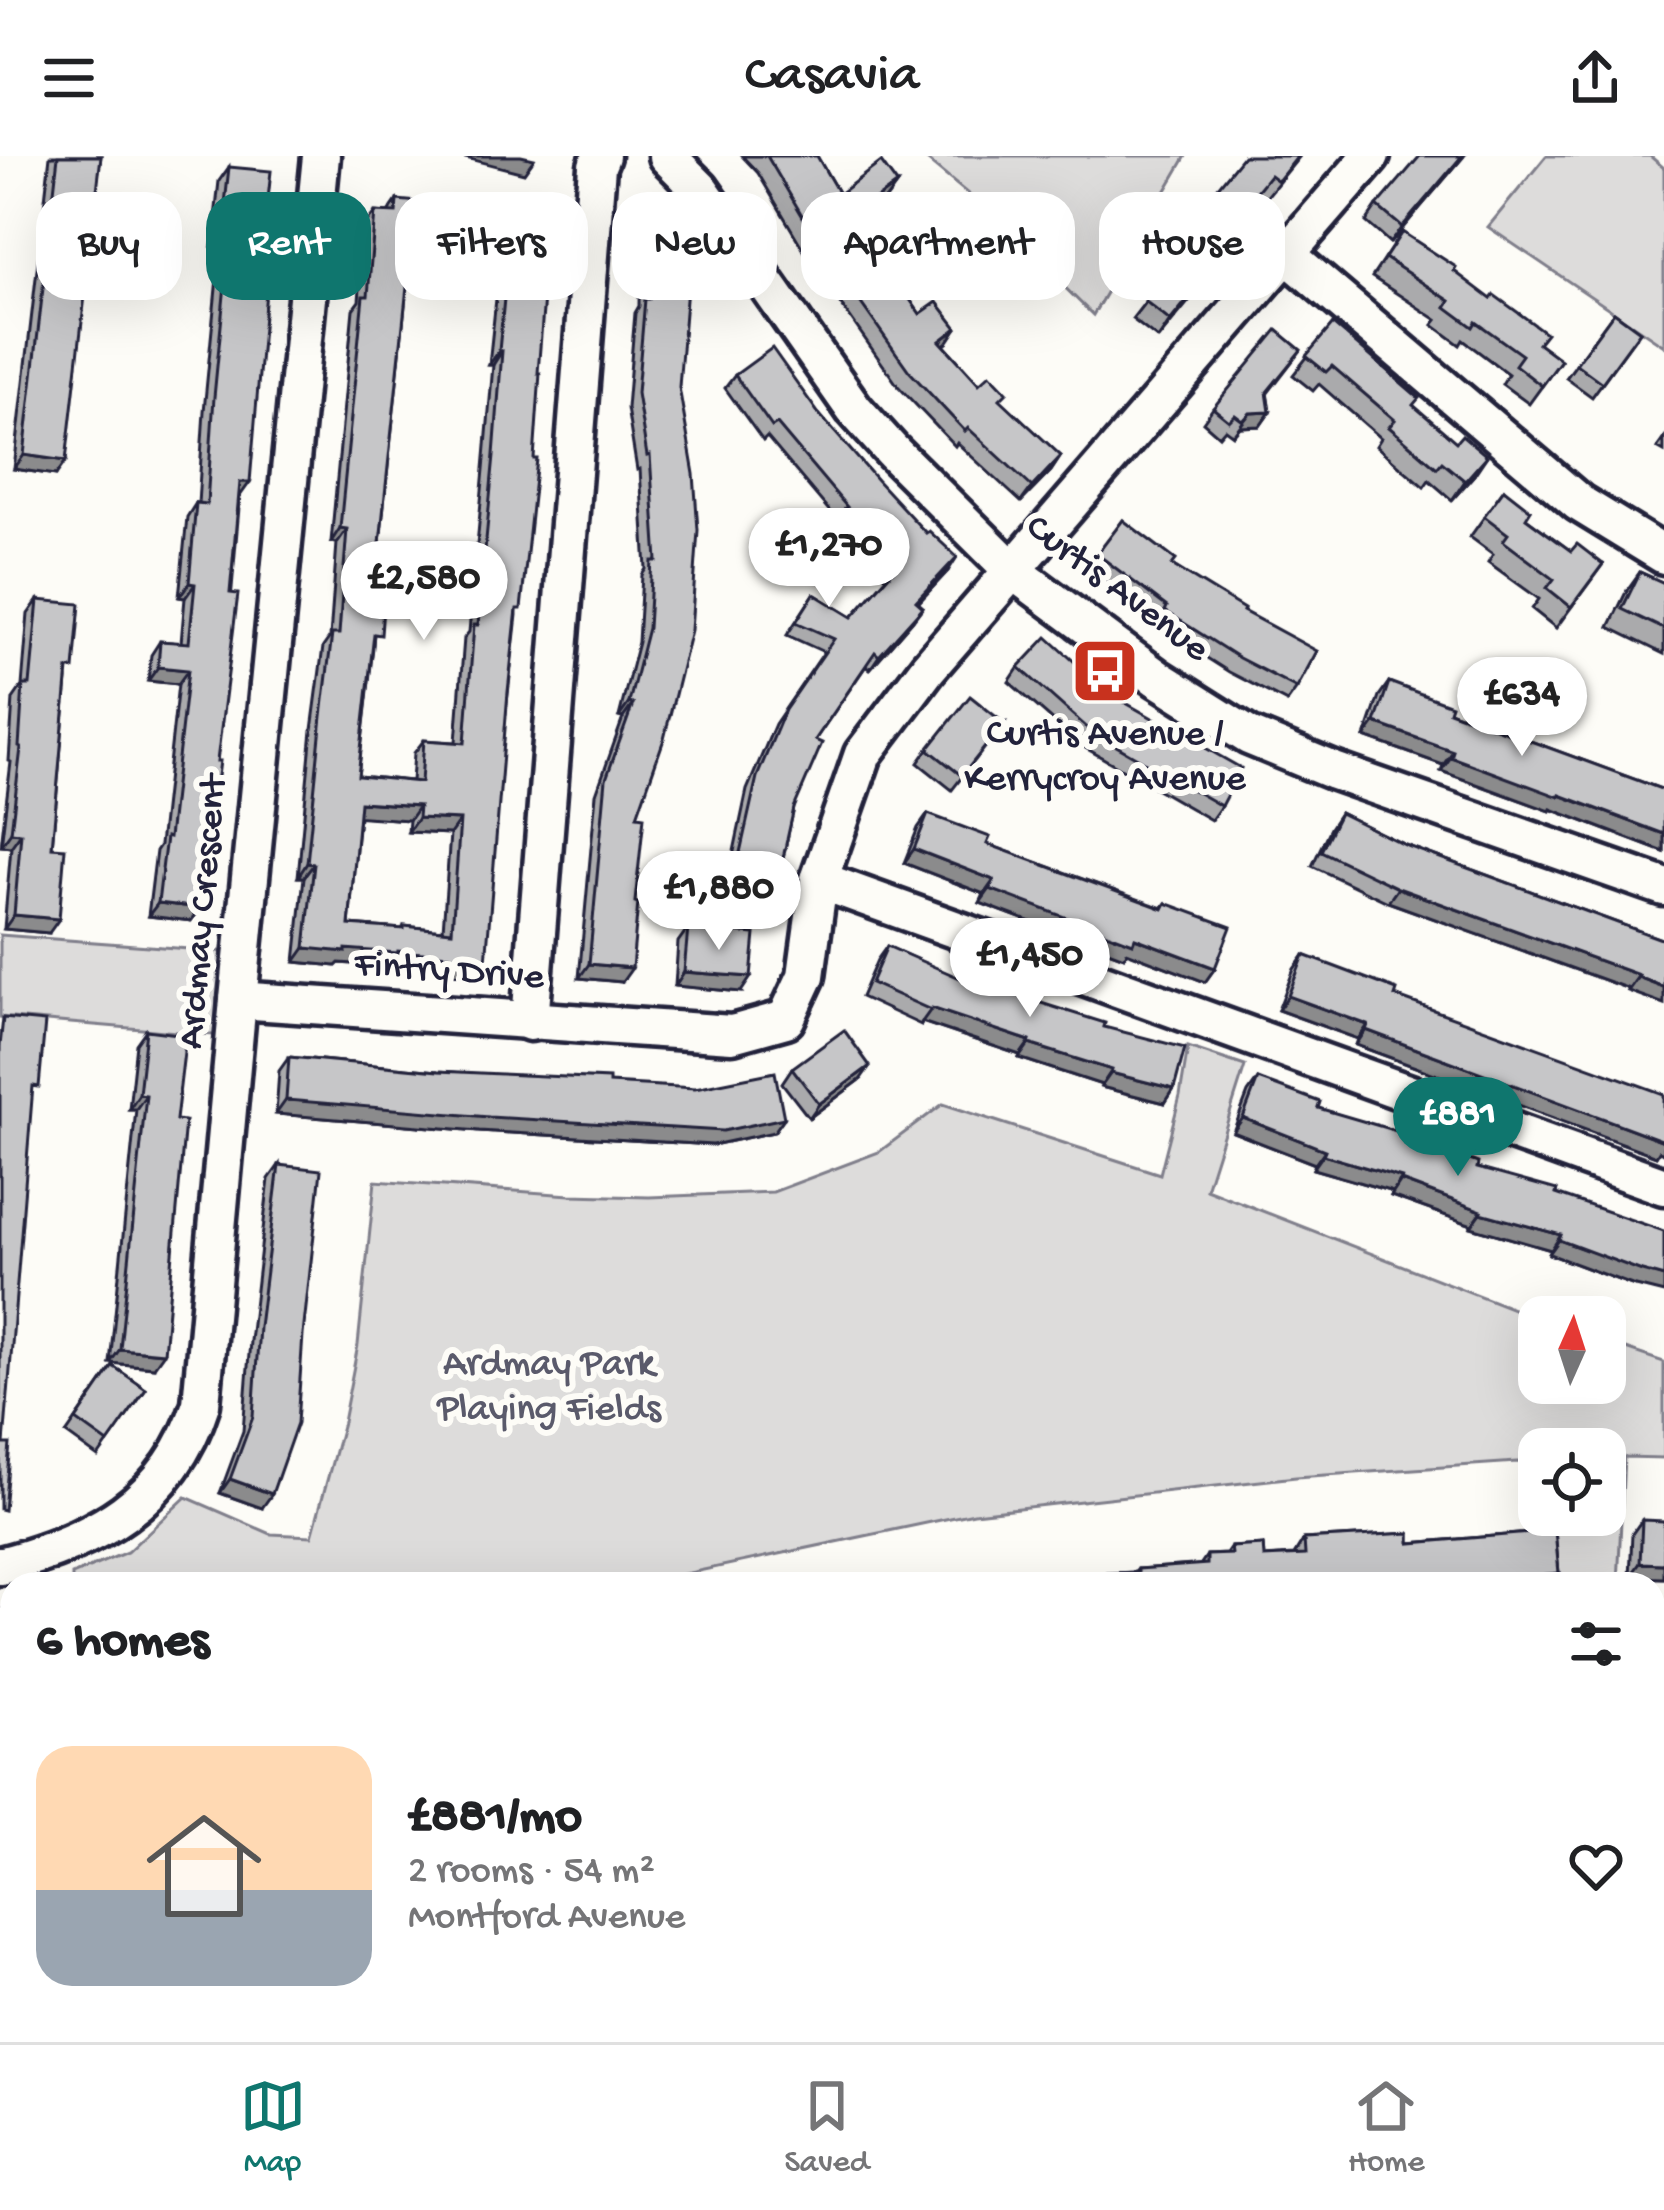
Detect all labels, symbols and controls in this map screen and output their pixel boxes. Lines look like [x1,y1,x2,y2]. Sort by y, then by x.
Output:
icon: menu [36,45,102,111]
icon: share [1562,45,1628,111]
text: Casavia [745,46,919,110]
chip: Buy [36,192,182,300]
chip: Rent [206,192,371,300]
chip: Filters [395,192,588,300]
chip: New [612,192,777,300]
chip: Apartment [801,192,1075,300]
chip: House [1099,192,1285,300]
street label: Curtis Avenue [1015,506,1218,675]
pin: £1,270 [731,508,927,610]
text: £1,270 [776,524,882,570]
pin: £2,580 [326,541,522,643]
text: £2,580 [368,557,480,603]
bus stop icon: Curtis Avenue / Kerrycroy Avenue [1070,636,1140,706]
pin: £634 [1451,657,1593,759]
text: £634 [1484,673,1560,719]
place label: Curtis Avenue / Kerrycroy Avenue [964,713,1247,804]
street label: Ardmay Crescent [170,770,240,1051]
pin: £1,880 [621,851,817,953]
text: £1,880 [664,867,774,913]
pin: £1,450 [932,918,1128,1020]
text: £1,450 [977,934,1083,980]
street label: Fintry Drive [352,943,546,1003]
pin: £881 [1387,1077,1529,1179]
text: £881 [1420,1093,1496,1139]
north arrow [1518,1296,1626,1404]
map controls [1518,1296,1626,1536]
park label: Ardmay Park Playing Fields [435,1343,662,1434]
button: locate [1518,1428,1626,1536]
icon: filters [1563,1611,1629,1677]
text: 6 homes [36,1614,209,1674]
text: £881/mo [408,1790,582,1850]
icon: home [132,1794,276,1938]
icon: heart [1563,1833,1629,1899]
text: 2 rooms · 54 m² [408,1850,655,1896]
text: Montford Avenue [408,1896,685,1942]
tab: Map [240,2073,306,2183]
tab: Saved [785,2073,869,2183]
tab: Home [1348,2073,1424,2183]

